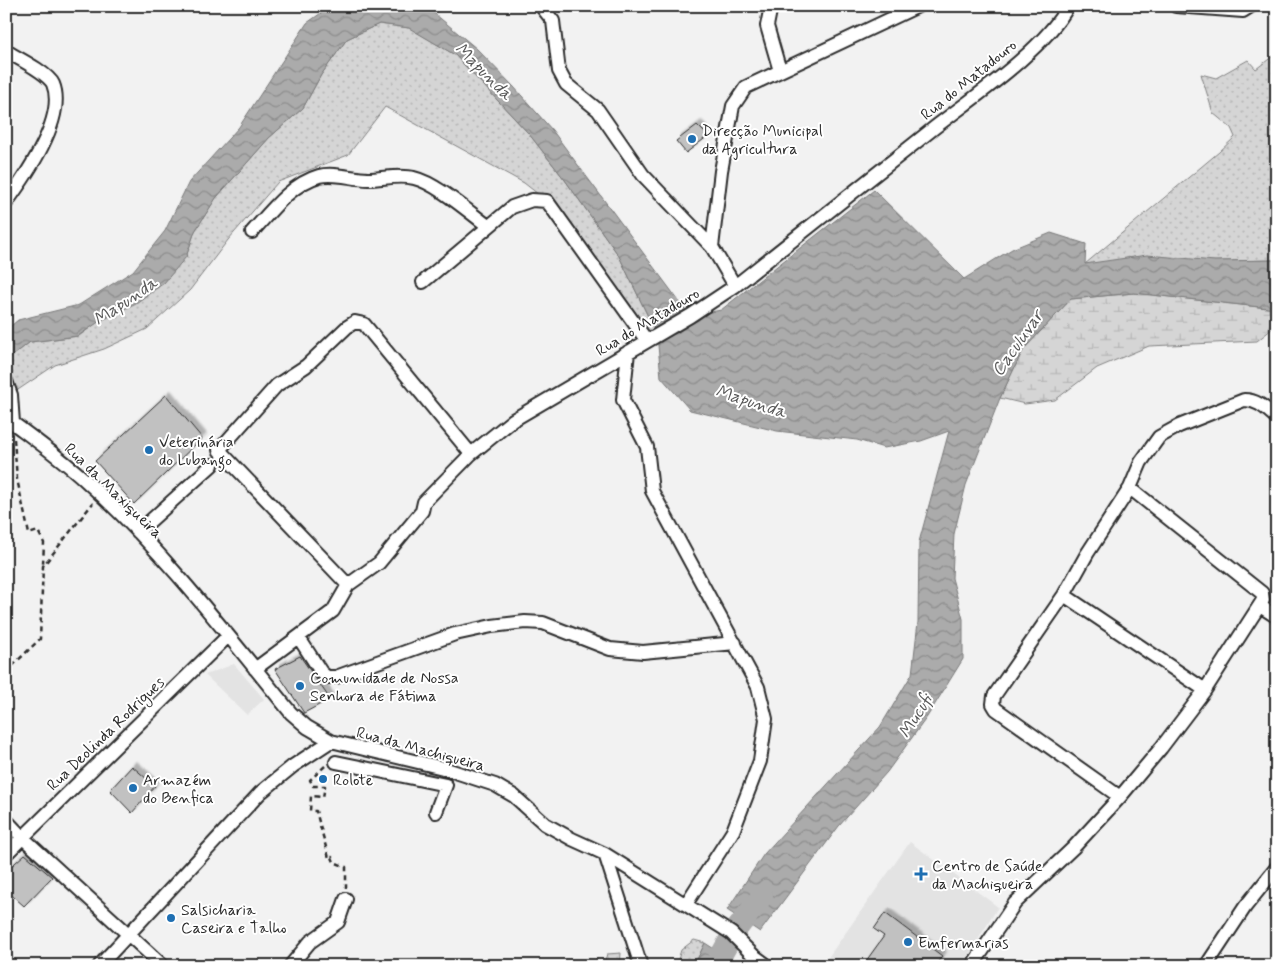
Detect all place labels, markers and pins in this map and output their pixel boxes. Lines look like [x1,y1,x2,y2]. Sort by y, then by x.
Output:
place label: Direcção Municipal da Agricultura [702,121,823,160]
marker: Direcção Municipal da Agricultura [686,133,698,145]
place label: Veterinária do Lubango [159,432,234,472]
marker: Veterinária do Lubango [143,444,155,456]
place label: Comunidade de Nossa Senhora de Fátima [310,668,459,707]
marker: Comunidade de Nossa Senhora de Fátima [294,680,306,692]
place label: Armazém do Benfica [143,770,214,809]
place label: Rolote [333,770,374,791]
marker: Rolote [317,773,329,785]
marker: Armazém do Benfica [127,782,139,794]
place label: Centro de Saúde da Machiqueira [932,856,1043,895]
marker: Centro de Saúde da Machiqueira [914,867,928,881]
place label: Salsicharia Caseira e Talho [181,900,286,939]
marker: Salsicharia Caseira e Talho [165,912,177,924]
place label: Emfermarias [918,933,1009,954]
marker: Emfermarias [902,936,914,948]

